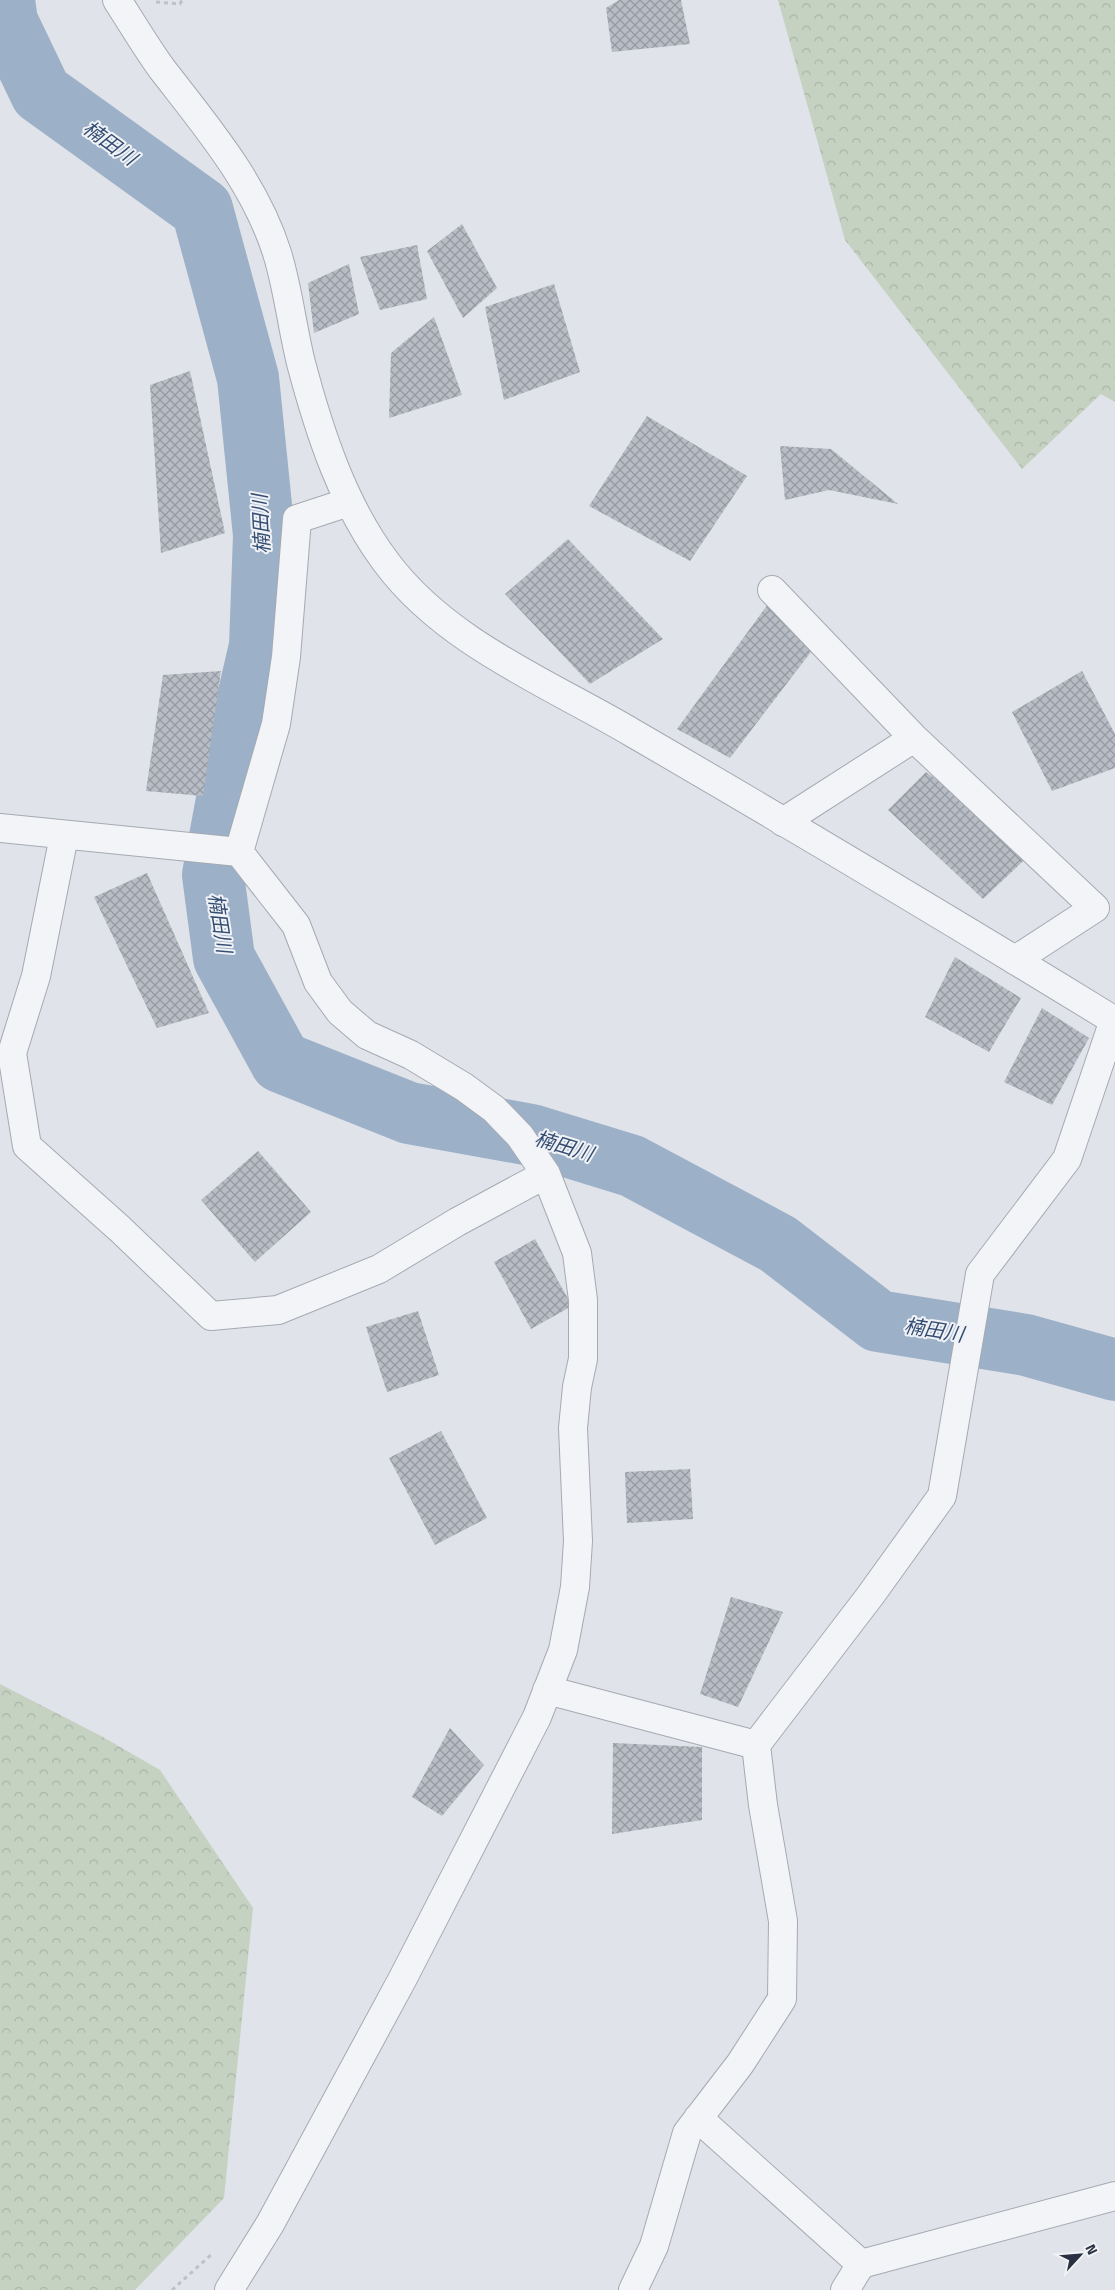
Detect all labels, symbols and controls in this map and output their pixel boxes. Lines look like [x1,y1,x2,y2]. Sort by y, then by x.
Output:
water label: 楠田川 [77,112,145,174]
water label: 楠田川 [243,491,278,555]
water label: 楠田川 [200,891,241,957]
water label: 楠田川 [531,1122,599,1170]
water label: 楠田川 [902,1310,968,1350]
north arrow [1055,2230,1105,2280]
text: N [1081,2240,1104,2258]

